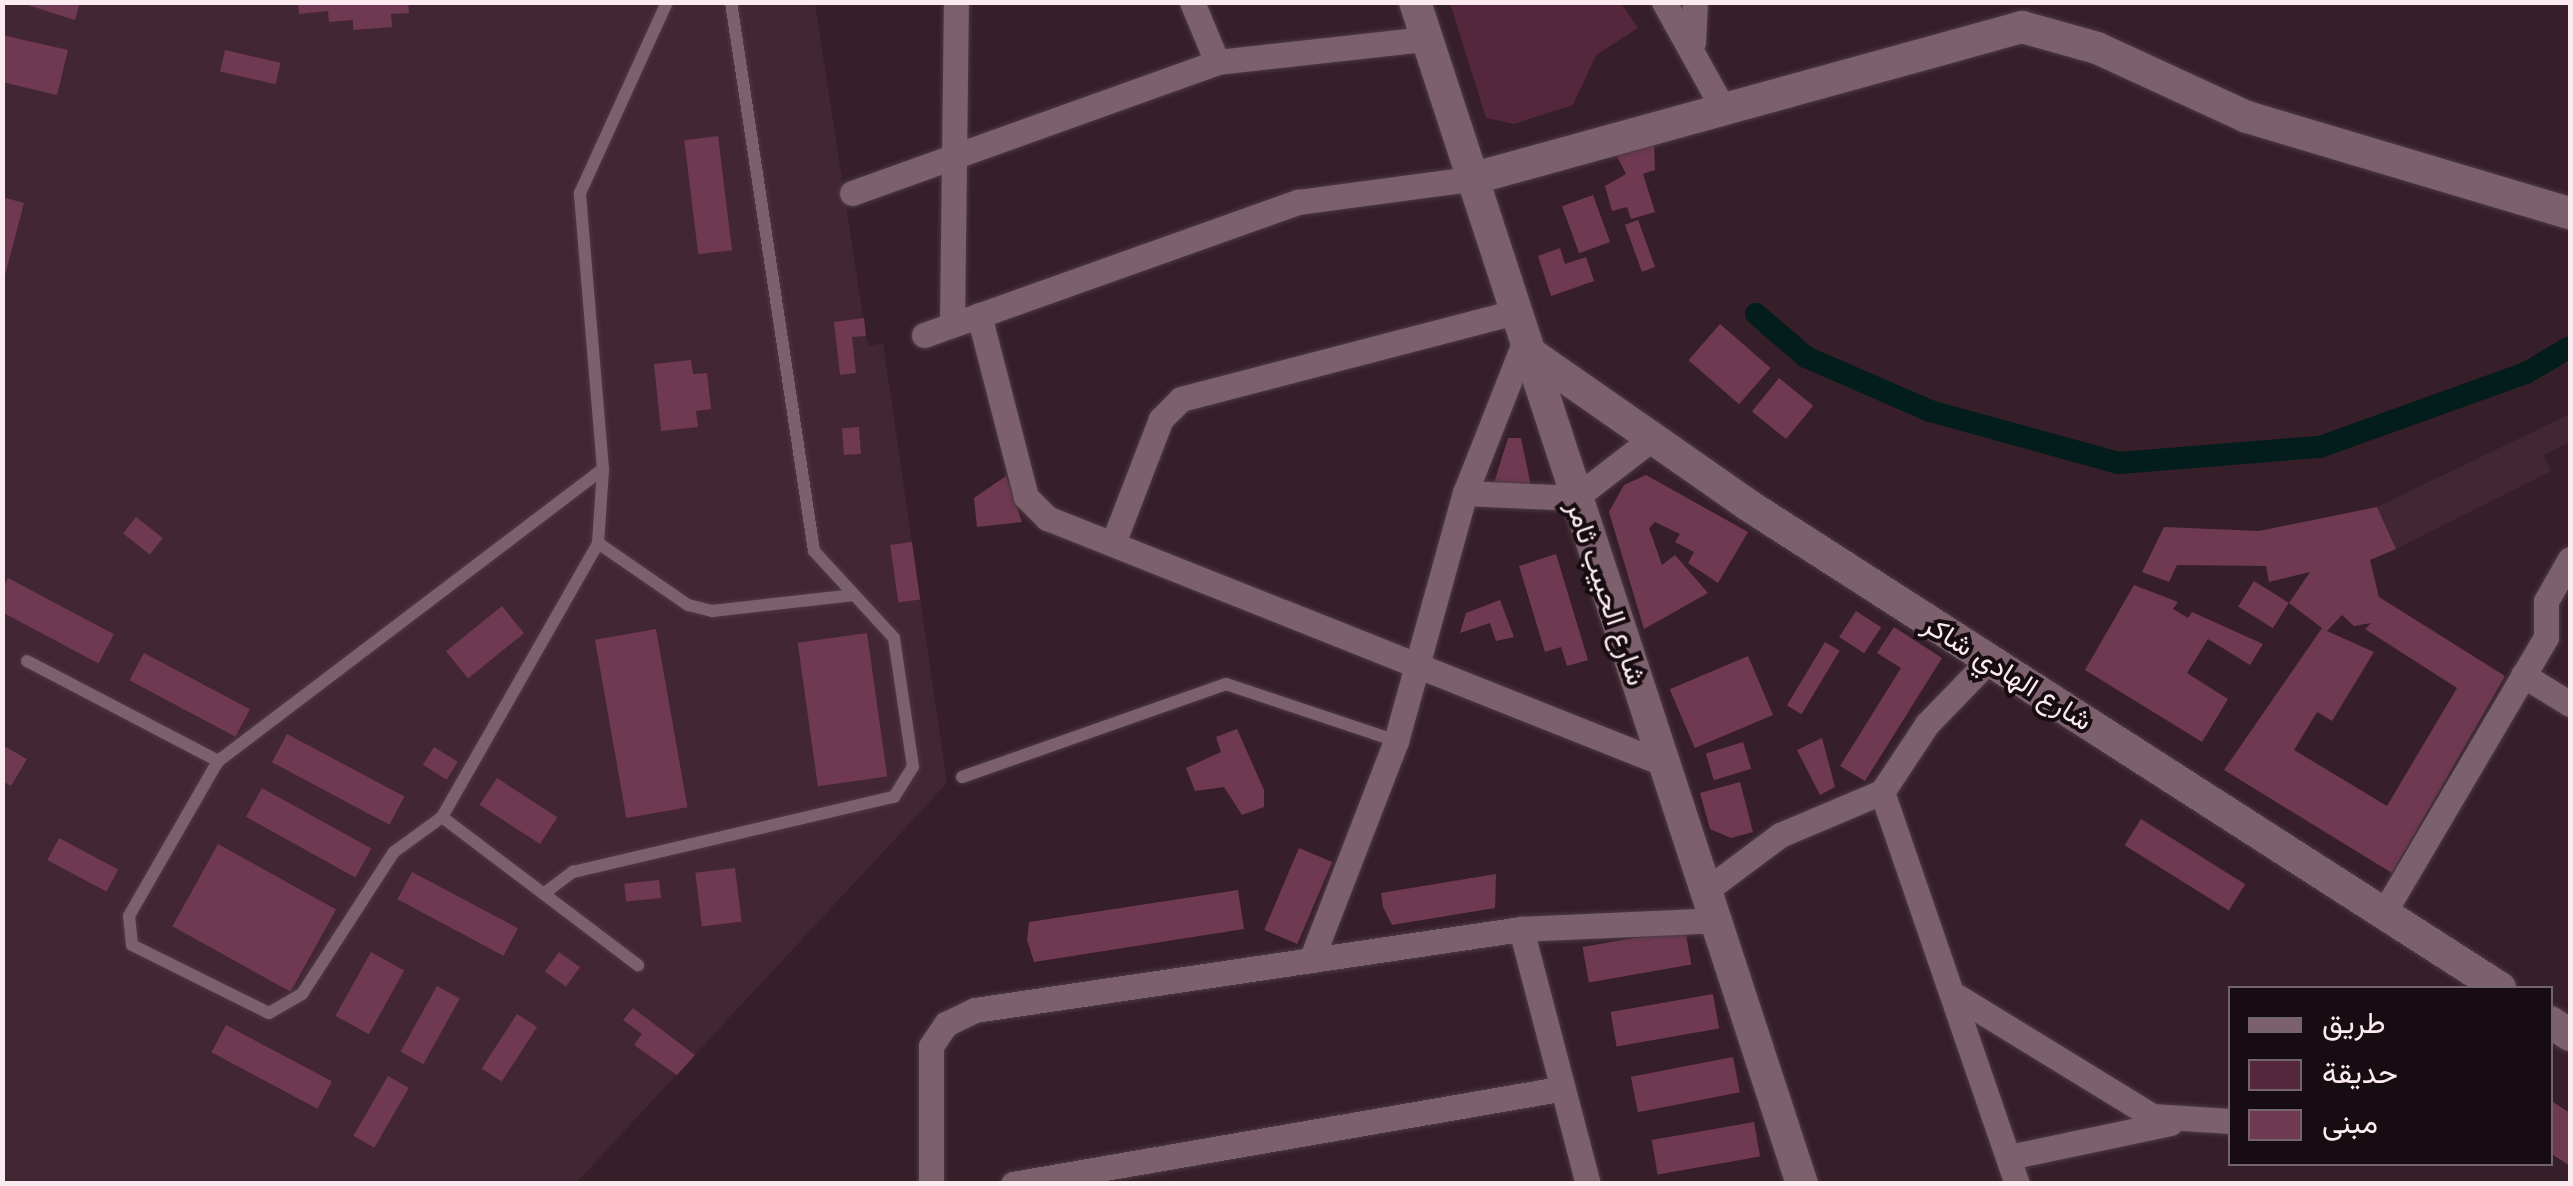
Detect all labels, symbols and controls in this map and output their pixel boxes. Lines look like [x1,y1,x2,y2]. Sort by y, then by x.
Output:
street label: شارع الحبيب ثامر [1560,496,1654,690]
street label: شارع الهادي شاكر [1917,607,2099,737]
legend [2228,986,2553,1166]
text: طريق [2322,1004,2386,1041]
text: حديقة [2322,1054,2398,1091]
text: مبنى [2322,1104,2378,1141]

